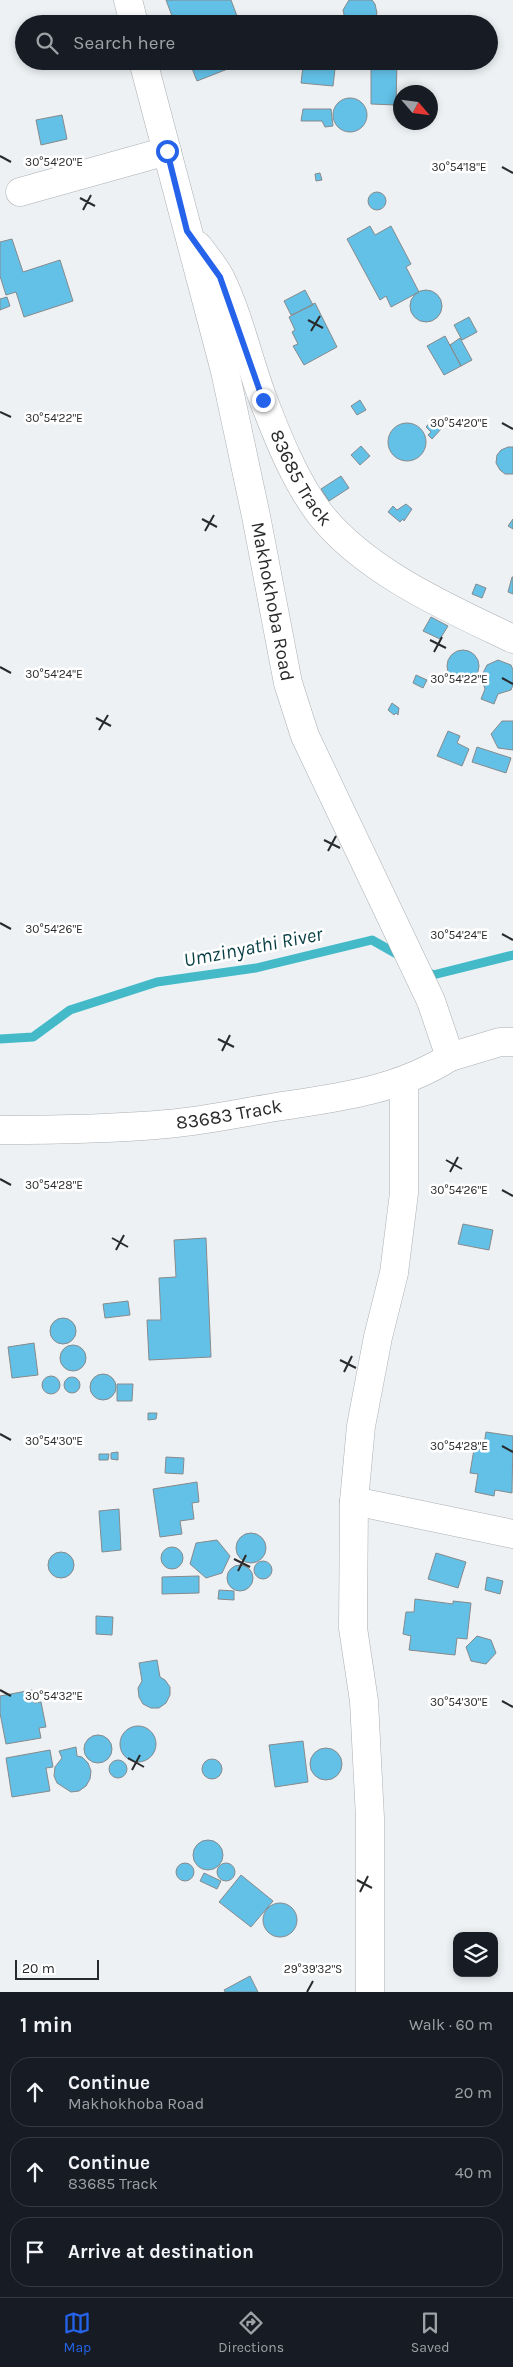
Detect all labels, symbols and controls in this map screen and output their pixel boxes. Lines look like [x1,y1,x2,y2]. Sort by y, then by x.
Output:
search box [15,15,498,70]
icon: search [33,29,61,57]
text: Search here [73,32,175,54]
north arrow [393,85,438,130]
route start [156,140,179,163]
text: 30°54'20"E [25,155,83,169]
text: 30°54'18"E [431,160,487,174]
route end [252,389,275,412]
text: 30°54'22"E [25,411,83,425]
text: 30°54'20"E [430,416,488,430]
street label: 83685 Track [265,426,336,531]
street label: Makhokhoba Road [246,520,298,683]
text: 30°54'24"E [25,667,83,681]
text: 30°54'22"E [430,672,488,686]
text: 30°54'26"E [25,922,83,936]
water label: Umzinyathi River [182,922,326,972]
text: 30°54'24"E [430,928,488,942]
street label: 83683 Track [175,1095,284,1134]
text: 30°54'28"E [25,1178,83,1192]
text: 30°54'26"E [430,1183,488,1197]
text: 30°54'30"E [25,1434,83,1448]
text: 30°54'28"E [430,1439,488,1453]
text: 30°54'32"E [25,1689,83,1703]
text: 30°54'30"E [430,1695,488,1709]
map controls [453,1932,498,1977]
button: layers [453,1932,498,1977]
scale bar [15,1957,99,1980]
text: 20 m [22,1960,55,1977]
text: 29°39'32"S [284,1962,342,1976]
text: 1 min [20,2013,73,2037]
text: Walk · 60 m [409,2015,493,2034]
text: Continue [68,2072,150,2094]
icon: ahead [21,2078,49,2106]
text: 20 m [454,2083,492,2102]
text: Makhokhoba Road [68,2094,204,2113]
text: Continue [68,2152,150,2174]
icon: ahead [21,2158,49,2186]
text: 40 m [455,2163,492,2182]
text: 83685 Track [68,2174,158,2193]
icon: arrive [21,2238,49,2266]
text: Arrive at destination [68,2241,254,2263]
tab: Map [63,2309,91,2356]
tab: Directions [218,2309,284,2356]
tab: Saved [411,2309,450,2356]

